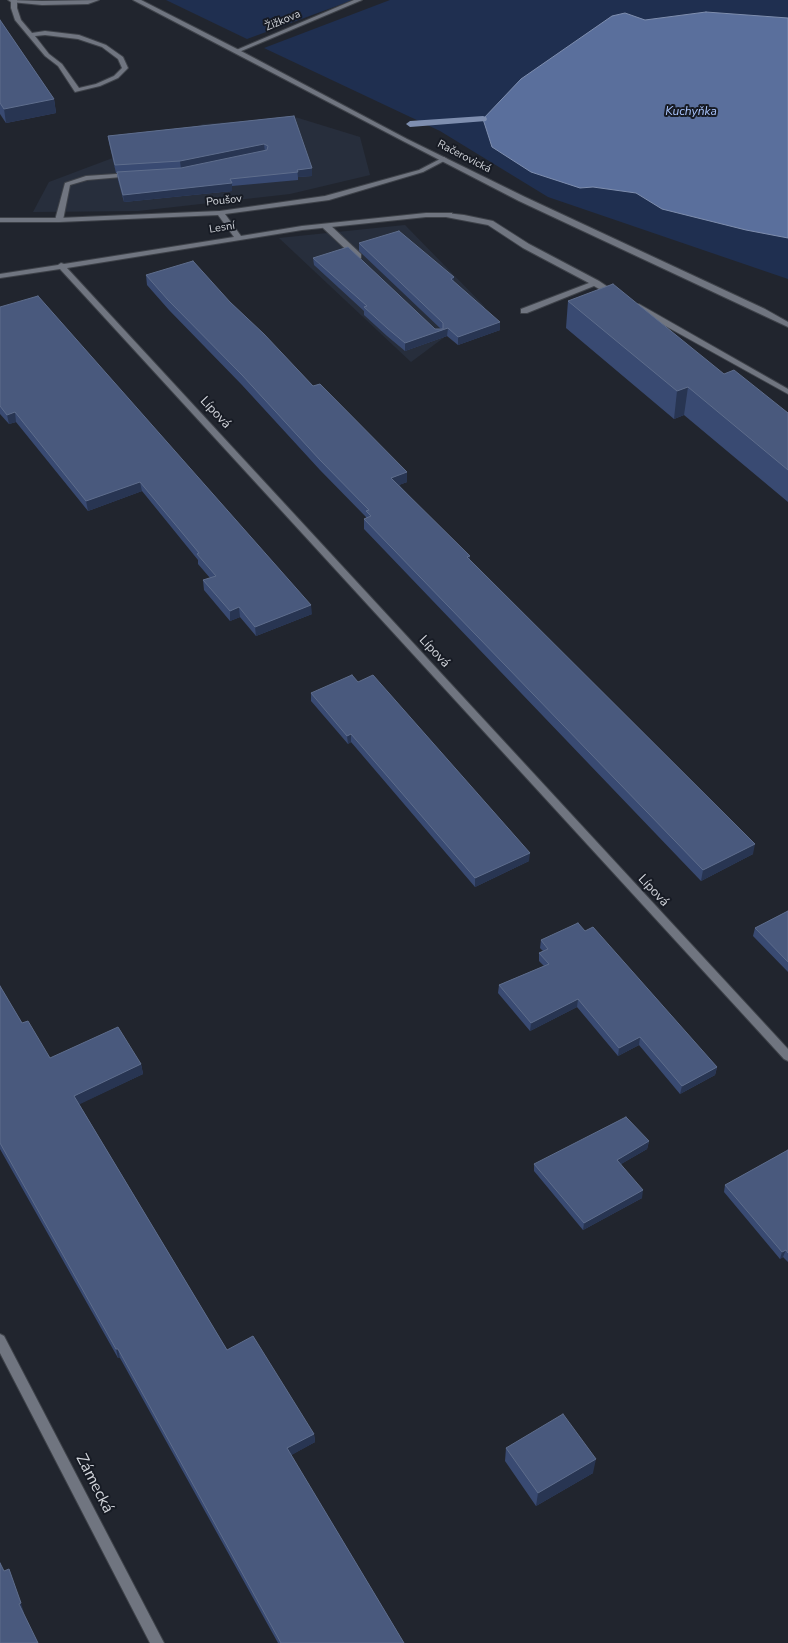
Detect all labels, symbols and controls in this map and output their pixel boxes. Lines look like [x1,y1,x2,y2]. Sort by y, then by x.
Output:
street label: Žižkova [263,8,303,34]
water label: Kuchyňka [665,105,717,119]
street label: Račerovická [435,138,493,176]
street label: Poušov [205,193,243,209]
street label: Lesní [208,219,236,237]
street label: Lípová [196,394,234,432]
street label: Lípová [415,633,453,671]
street label: Lípová [634,872,672,910]
street label: Zámecká [71,1451,117,1517]

